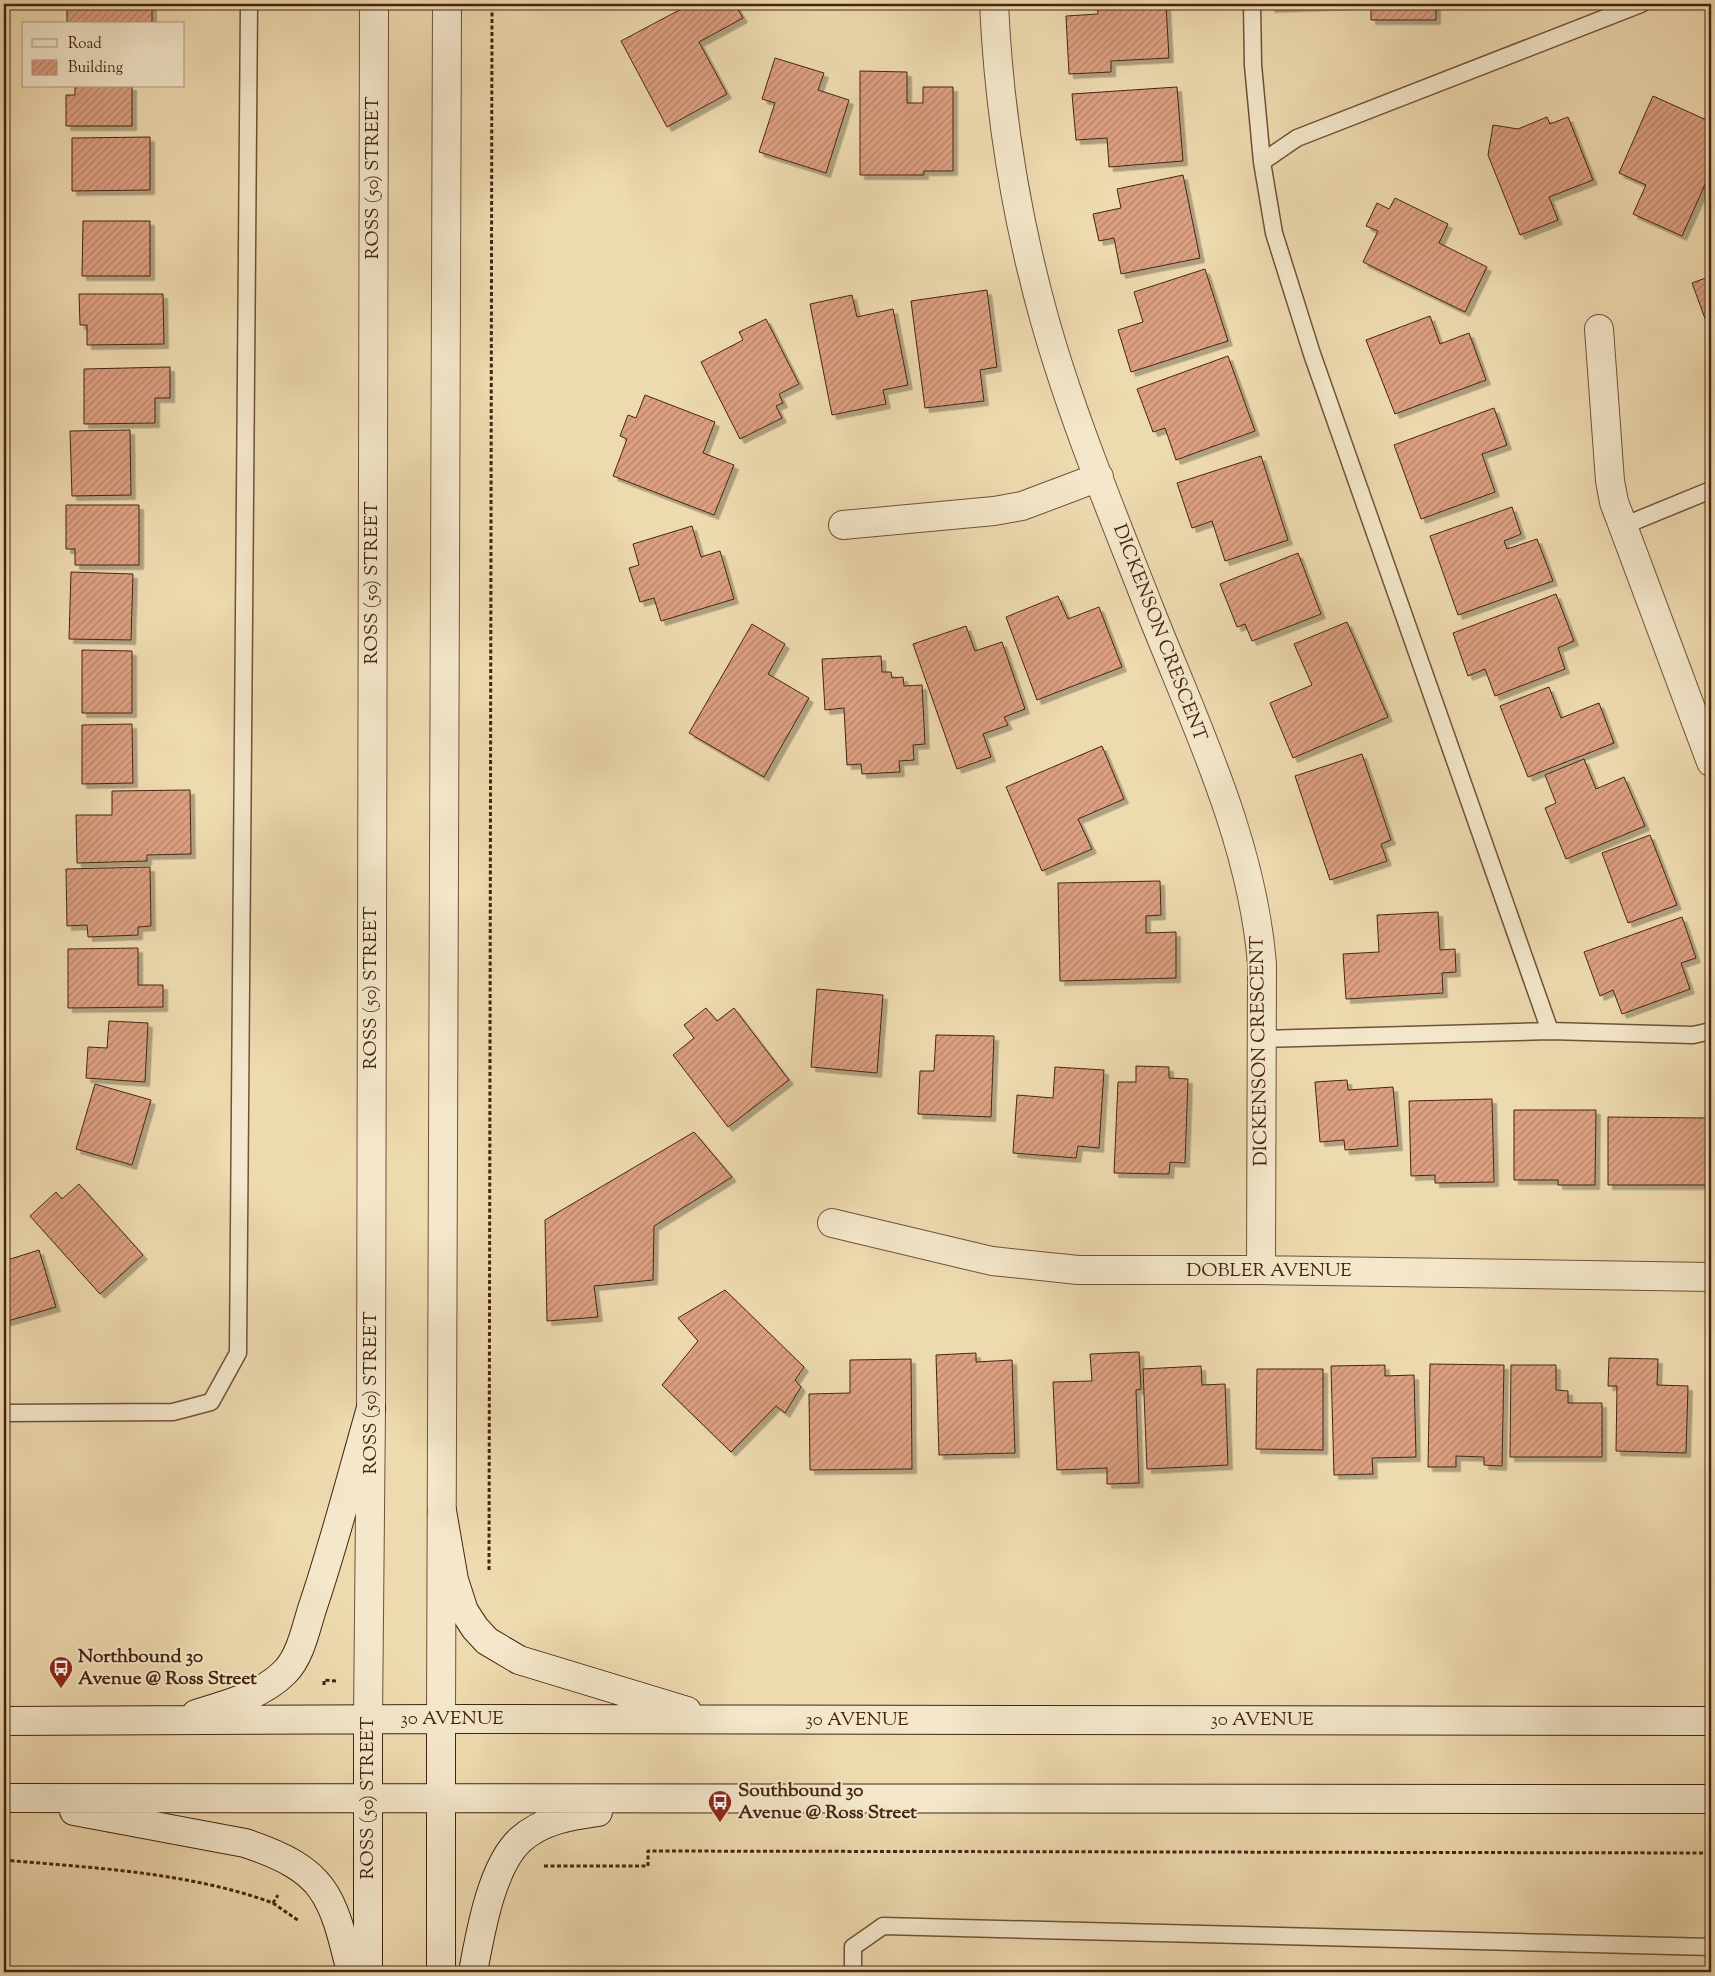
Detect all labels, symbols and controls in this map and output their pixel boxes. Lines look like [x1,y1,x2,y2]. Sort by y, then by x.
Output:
legend [22,22,185,88]
text: Road [68,34,102,55]
text: Building [68,58,123,79]
street label: ROSS (50) STREET [360,96,387,260]
street label: ROSS (50) STREET [359,501,386,665]
street label: DICKENSON CRESCENT [1105,521,1213,745]
street label: ROSS (50) STREET [358,906,385,1070]
street label: DICKENSON CRESCENT [1244,935,1276,1167]
street label: DOBLER AVENUE [1186,1258,1352,1285]
street label: ROSS (50) STREET [358,1311,385,1475]
place label: Northbound 30 Avenue @ Ross Street [78,1644,257,1693]
bus stop icon: Northbound 30 Avenue @ Ross Street [48,1655,74,1689]
street label: 30 AVENUE [400,1706,504,1733]
street label: 30 AVENUE [805,1707,909,1734]
street label: 30 AVENUE [1210,1707,1314,1734]
street label: ROSS (50) STREET [355,1716,382,1880]
place label: Southbound 30 Avenue @ Ross Street [738,1778,917,1827]
bus stop icon: Southbound 30 Avenue @ Ross Street [707,1789,733,1823]

